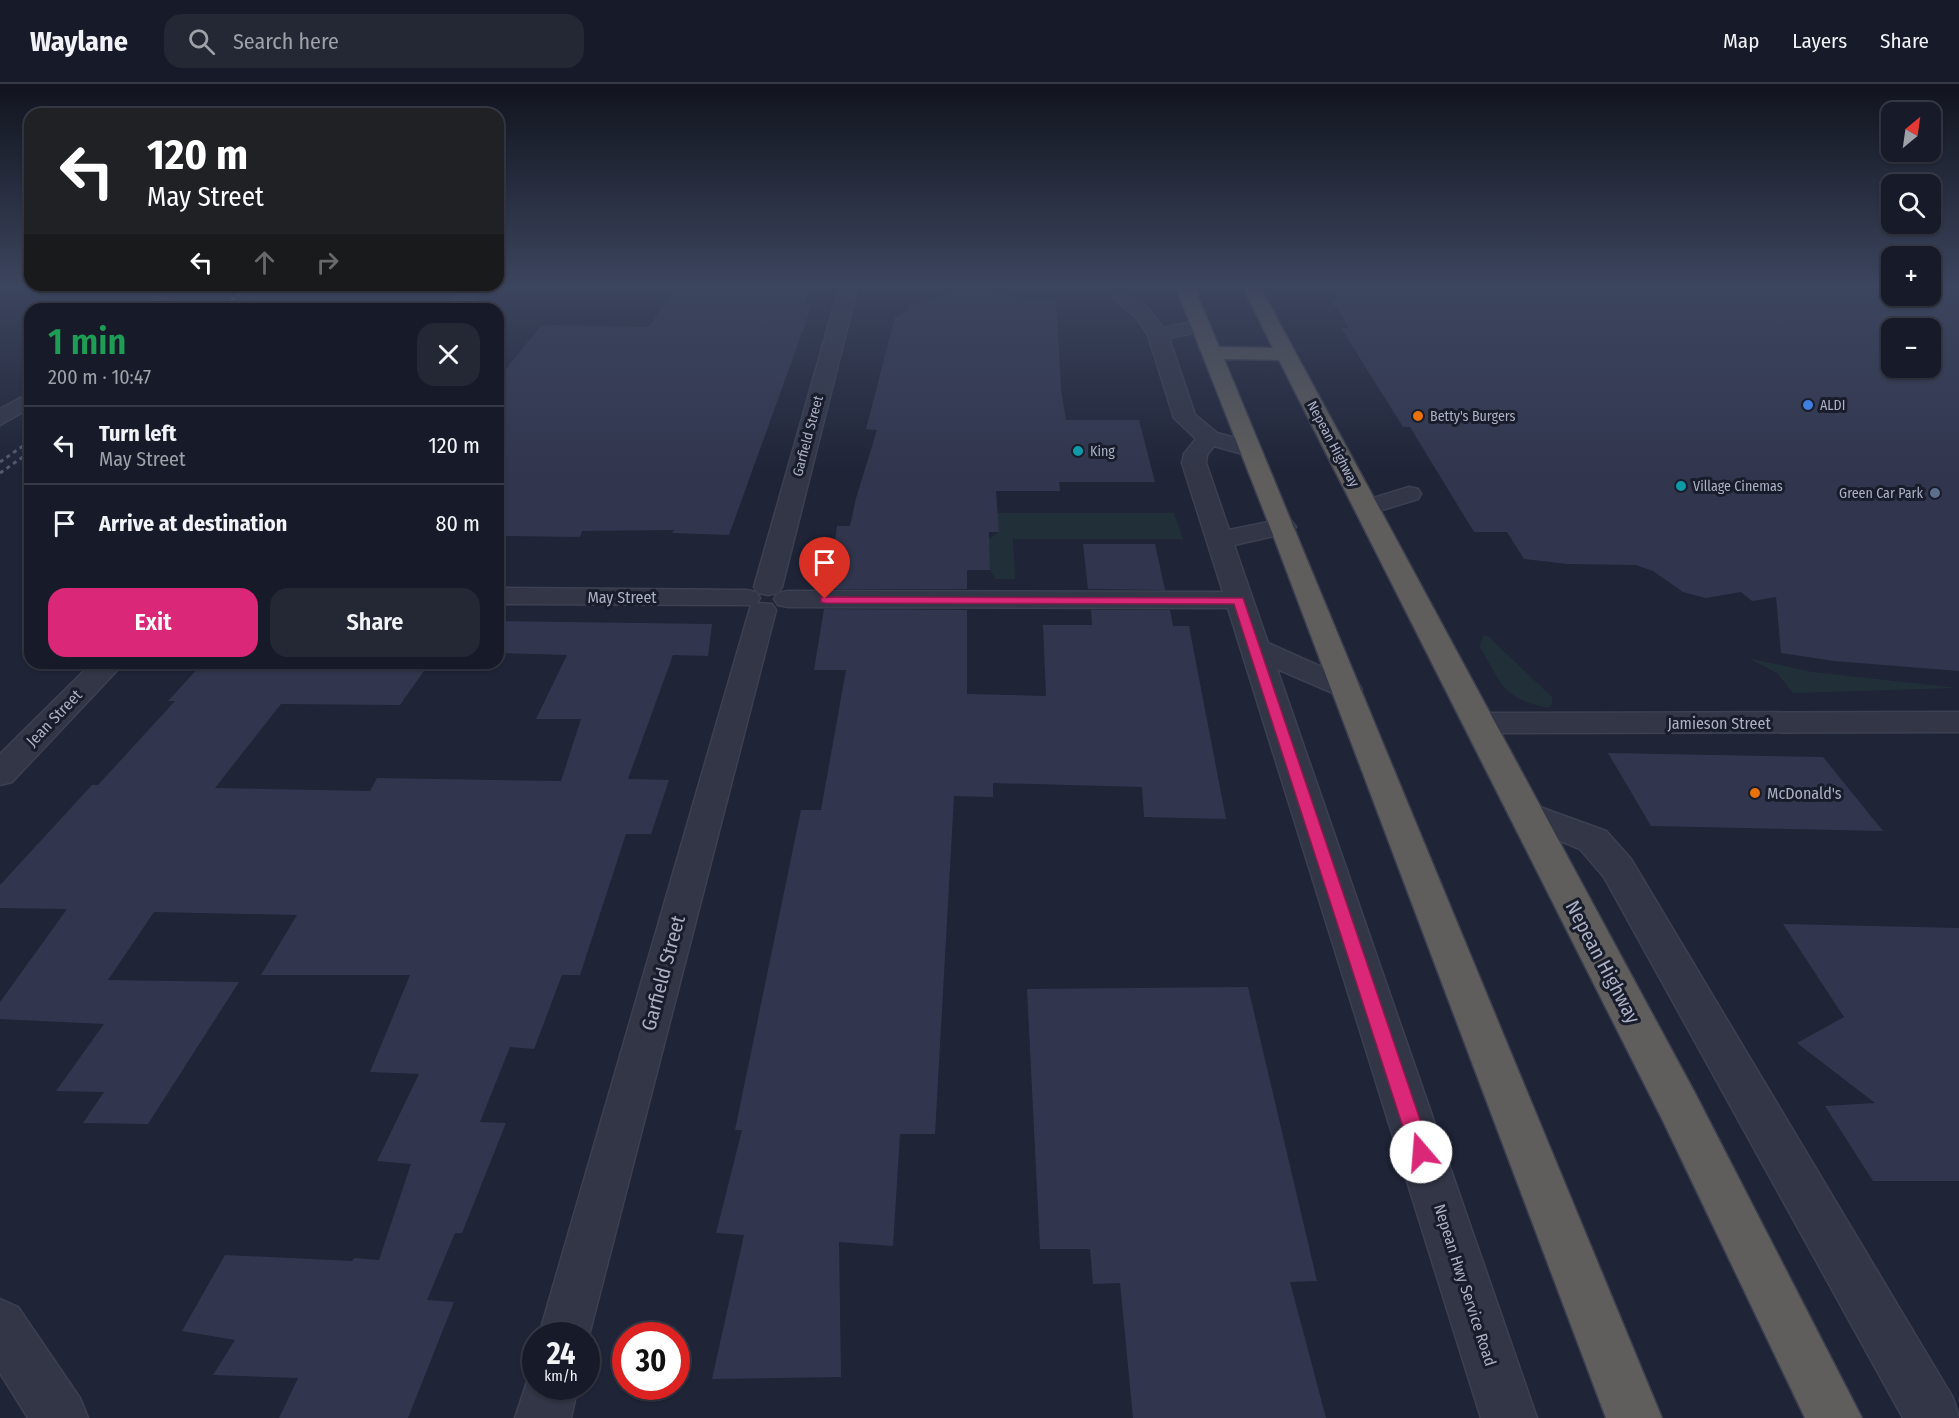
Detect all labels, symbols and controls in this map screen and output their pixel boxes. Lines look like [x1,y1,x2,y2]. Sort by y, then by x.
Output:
search box [164,14,584,68]
text: Waylane [30,25,128,58]
icon: search [185,25,218,58]
text: Search here [233,28,339,55]
text: Map [1723,28,1759,54]
text: Layers [1792,28,1847,54]
text: Share [1880,28,1929,54]
north arrow [1881,102,1941,162]
map controls [1881,102,1941,378]
text: 120 m [147,130,248,180]
icon: left [48,132,126,210]
button: search [1881,174,1941,234]
text: May Street [147,181,264,213]
icon: left [185,246,218,279]
icon: ahead [248,246,281,279]
icon: right [311,246,344,279]
button: + [1881,246,1941,306]
button: − [1881,318,1941,378]
text: 1 min [48,320,126,364]
button: close [417,323,480,386]
text: 200 m · 10:47 [48,365,151,389]
street label: Garfield Street [789,393,827,478]
place label: ALDI [1820,397,1845,414]
street label: Nepean Highway [1303,398,1363,491]
marker: ALDI [1801,398,1815,412]
place label: Betty's Burgers [1430,408,1516,425]
marker: Betty's Burgers [1411,409,1425,423]
text: Turn left [99,420,177,447]
icon: left [48,429,81,462]
text: 120 m [428,432,480,459]
place label: King [1090,443,1115,460]
marker: King [1071,444,1085,458]
text: May Street [99,447,186,471]
place label: Village Cinemas [1693,478,1783,495]
marker: Village Cinemas [1674,479,1688,493]
place label: Green Car Park [1839,485,1923,502]
marker: Green Car Park [1928,486,1942,500]
icon: arrive [48,507,81,540]
text: Arrive at destination [99,510,287,537]
text: 80 m [435,510,480,537]
pin [799,537,850,599]
icon: arrive [808,546,841,579]
button: Exit [48,588,258,657]
button: Share [270,588,480,657]
street label: May Street [587,588,657,607]
street label: Jean Street [22,685,86,750]
street label: Jamieson Street [1667,714,1771,733]
place label: McDonald's [1767,784,1842,803]
marker: McDonald's [1748,786,1762,800]
street label: Nepean Highway [1561,896,1645,1028]
street label: Garfield Street [636,912,690,1033]
position arrow [1389,1120,1453,1184]
street label: Nepean Hwy Service Road [1430,1202,1500,1368]
speed limit sign: 30 [612,1322,690,1400]
text: 24 [547,1336,575,1372]
text: km/h [544,1367,578,1385]

